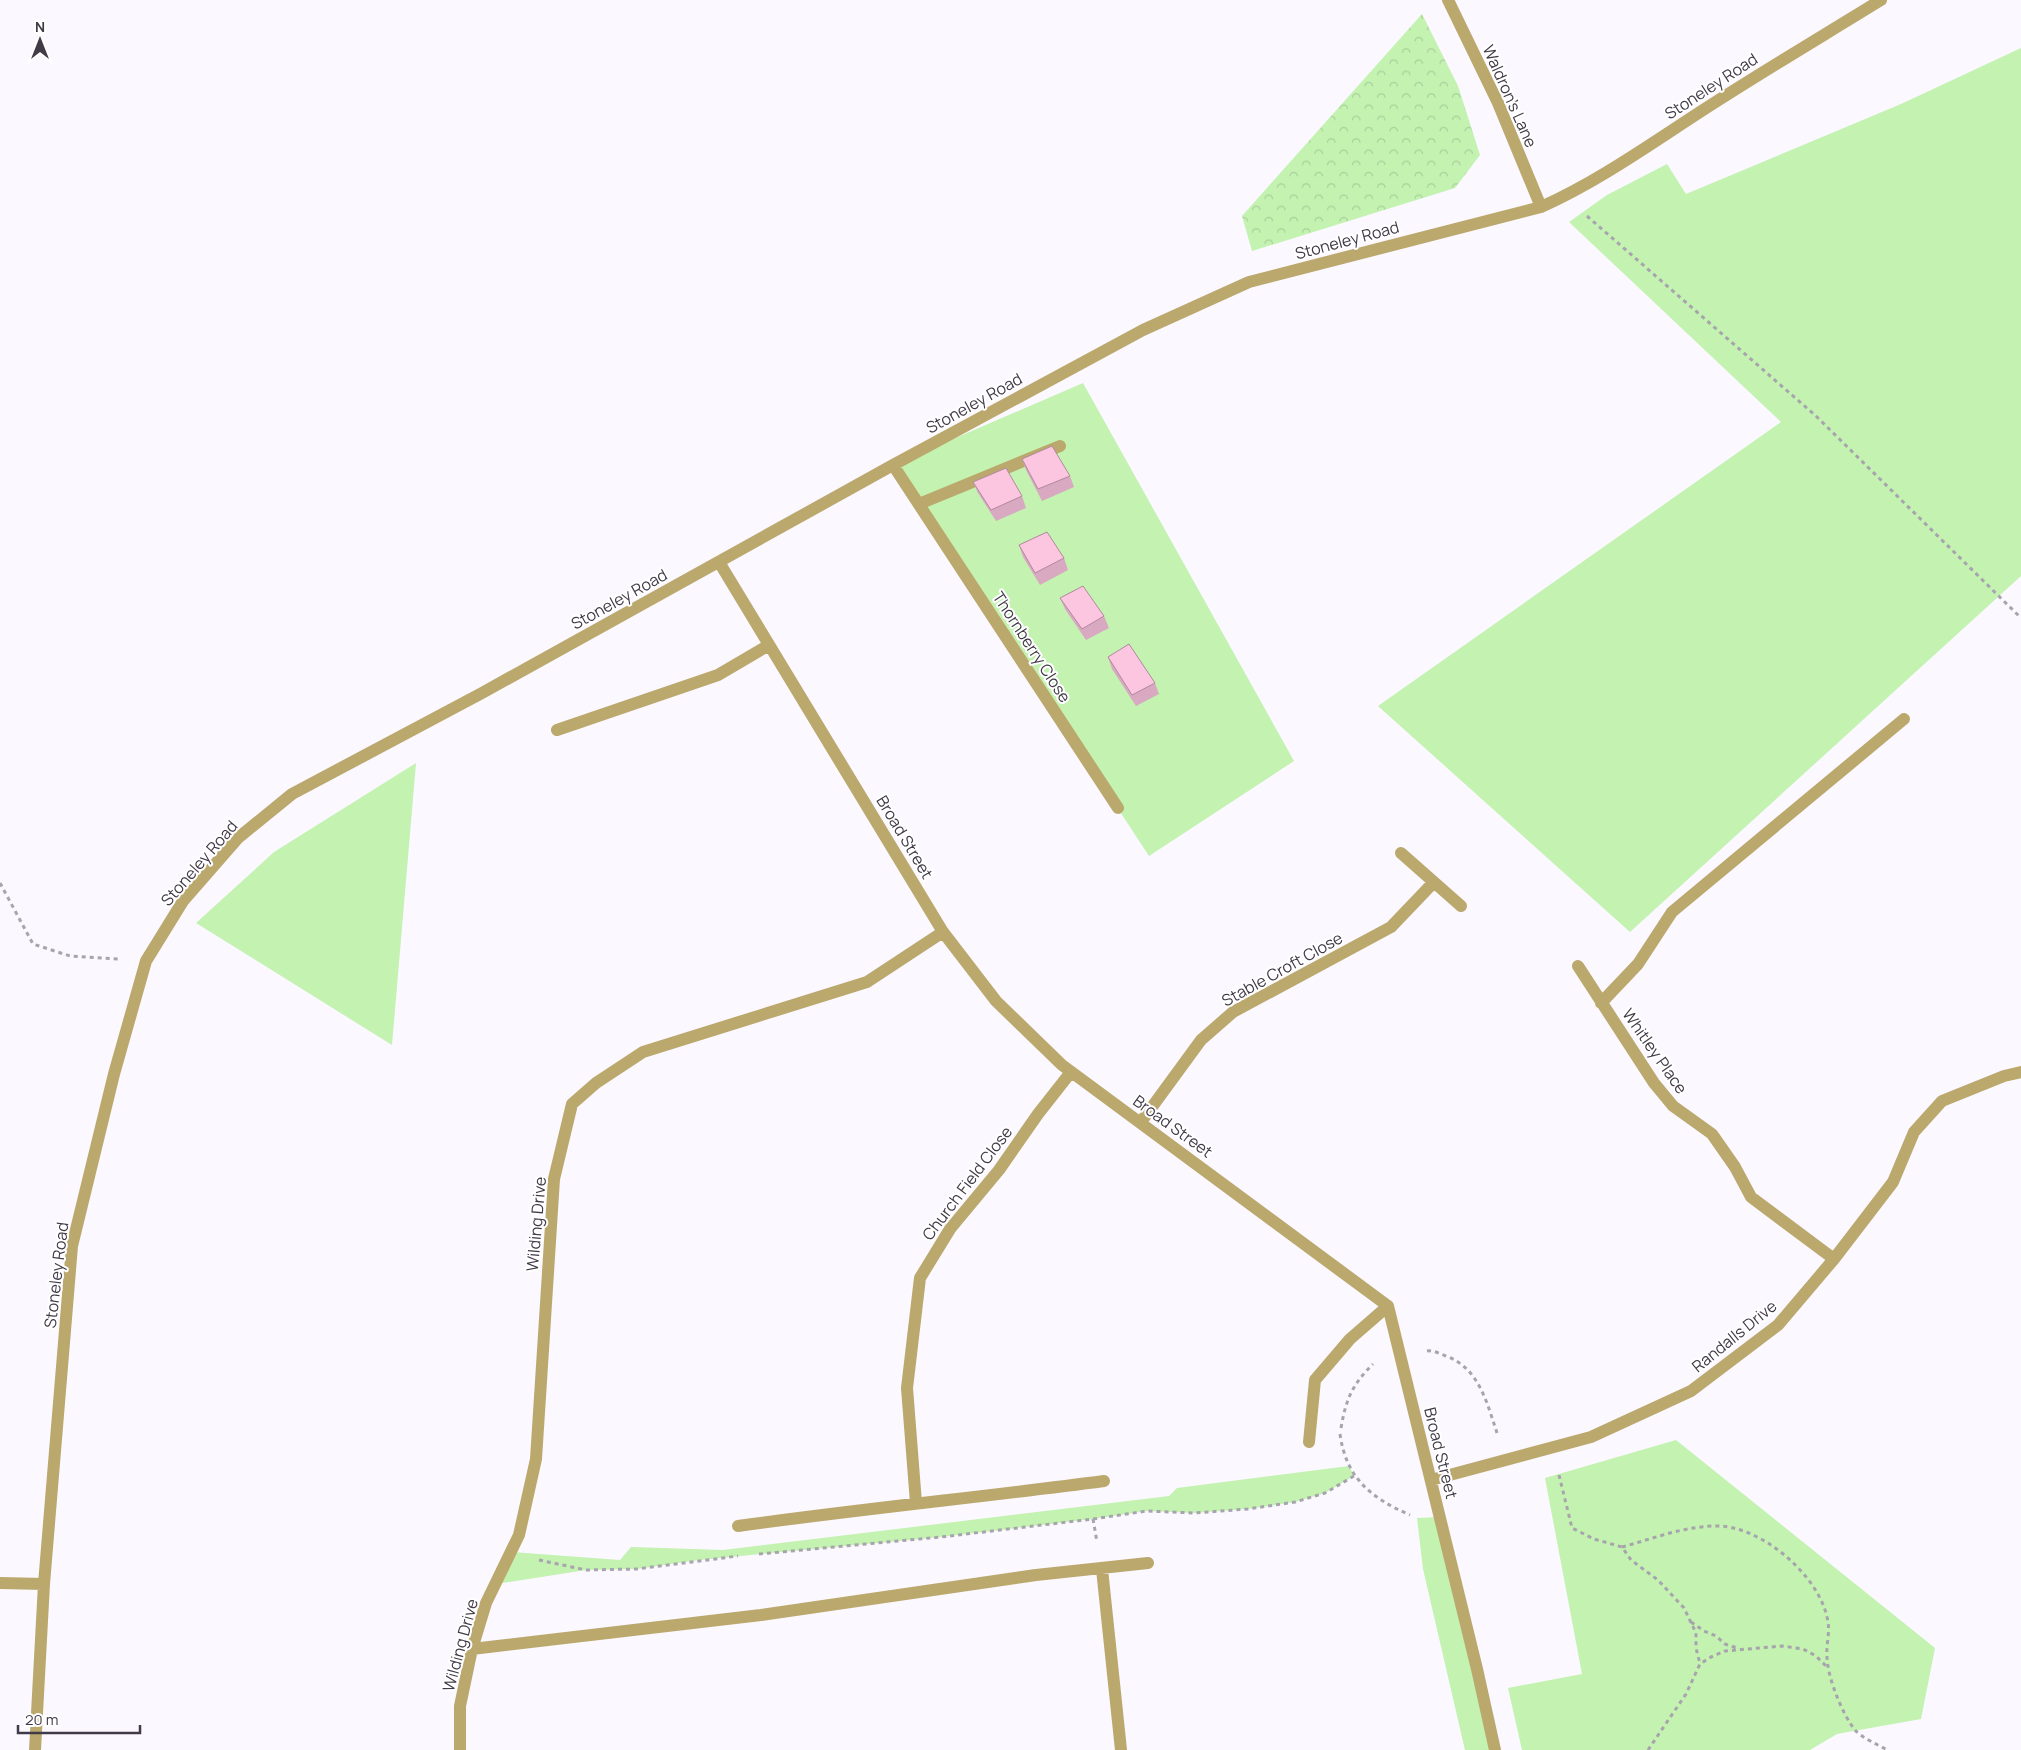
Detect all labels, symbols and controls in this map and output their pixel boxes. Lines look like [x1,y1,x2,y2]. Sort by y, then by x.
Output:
north arrow [15,15,65,65]
text: N [35,17,45,36]
street label: Waldron's Lane [1478,41,1542,151]
street label: Stoneley Road [1660,48,1762,124]
street label: Stoneley Road [1293,216,1401,264]
street label: Stoneley Road [922,368,1026,438]
street label: Stoneley Road [567,564,671,634]
street label: Thornberry Close [988,587,1076,707]
street label: Broad Street [872,791,938,883]
street label: Stoneley Road [156,816,242,910]
street label: Stable Croft Close [1218,927,1346,1011]
street label: Whitley Place [1617,1004,1693,1098]
street label: Broad Street [1129,1090,1217,1162]
street label: Church Field Close [917,1121,1017,1245]
street label: Wilding Drive [521,1176,551,1272]
street label: Stoneley Road [39,1221,73,1329]
street label: Randalls Drive [1687,1295,1781,1377]
street label: Broad Street [1419,1405,1463,1501]
street label: Wilding Drive [437,1596,483,1694]
scale bar [18,1702,140,1734]
text: 20 m [25,1709,58,1730]

